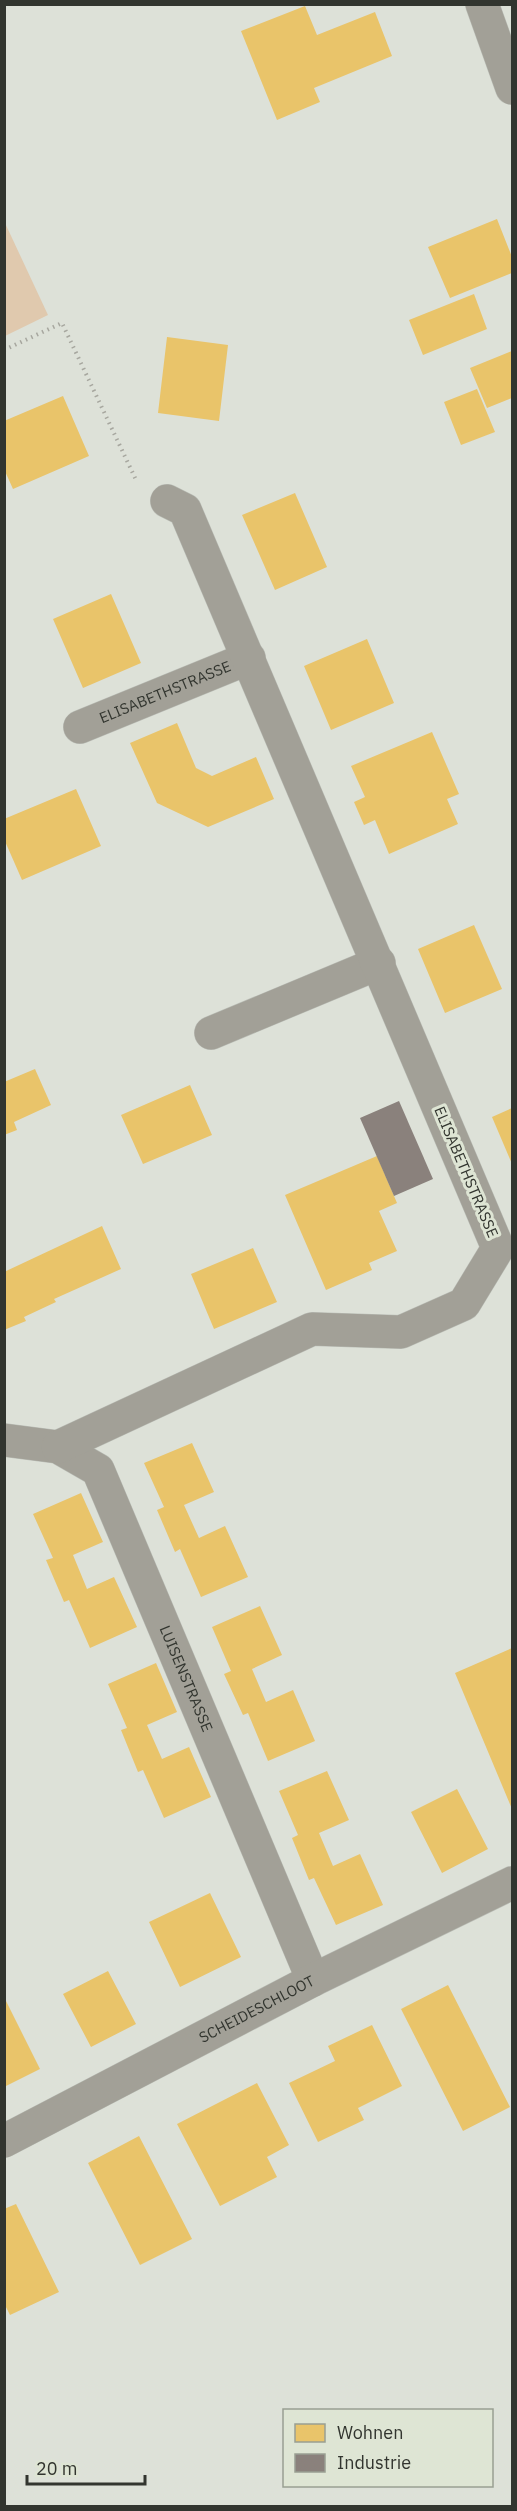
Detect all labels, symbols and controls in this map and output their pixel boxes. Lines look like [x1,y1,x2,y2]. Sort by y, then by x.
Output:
street label: ELISABETHSTRASSE [96,656,234,727]
street label: ELISABETHSTRASSE [430,1103,503,1240]
street label: LUISENSTRASSE [156,1622,217,1735]
street label: SCHEIDESCHLOOT [196,1971,318,2047]
legend [283,2409,493,2487]
text: Wohnen [337,2421,403,2444]
scale bar [27,2448,146,2486]
text: Industrie [337,2451,411,2474]
text: 20 m [36,2457,78,2480]

